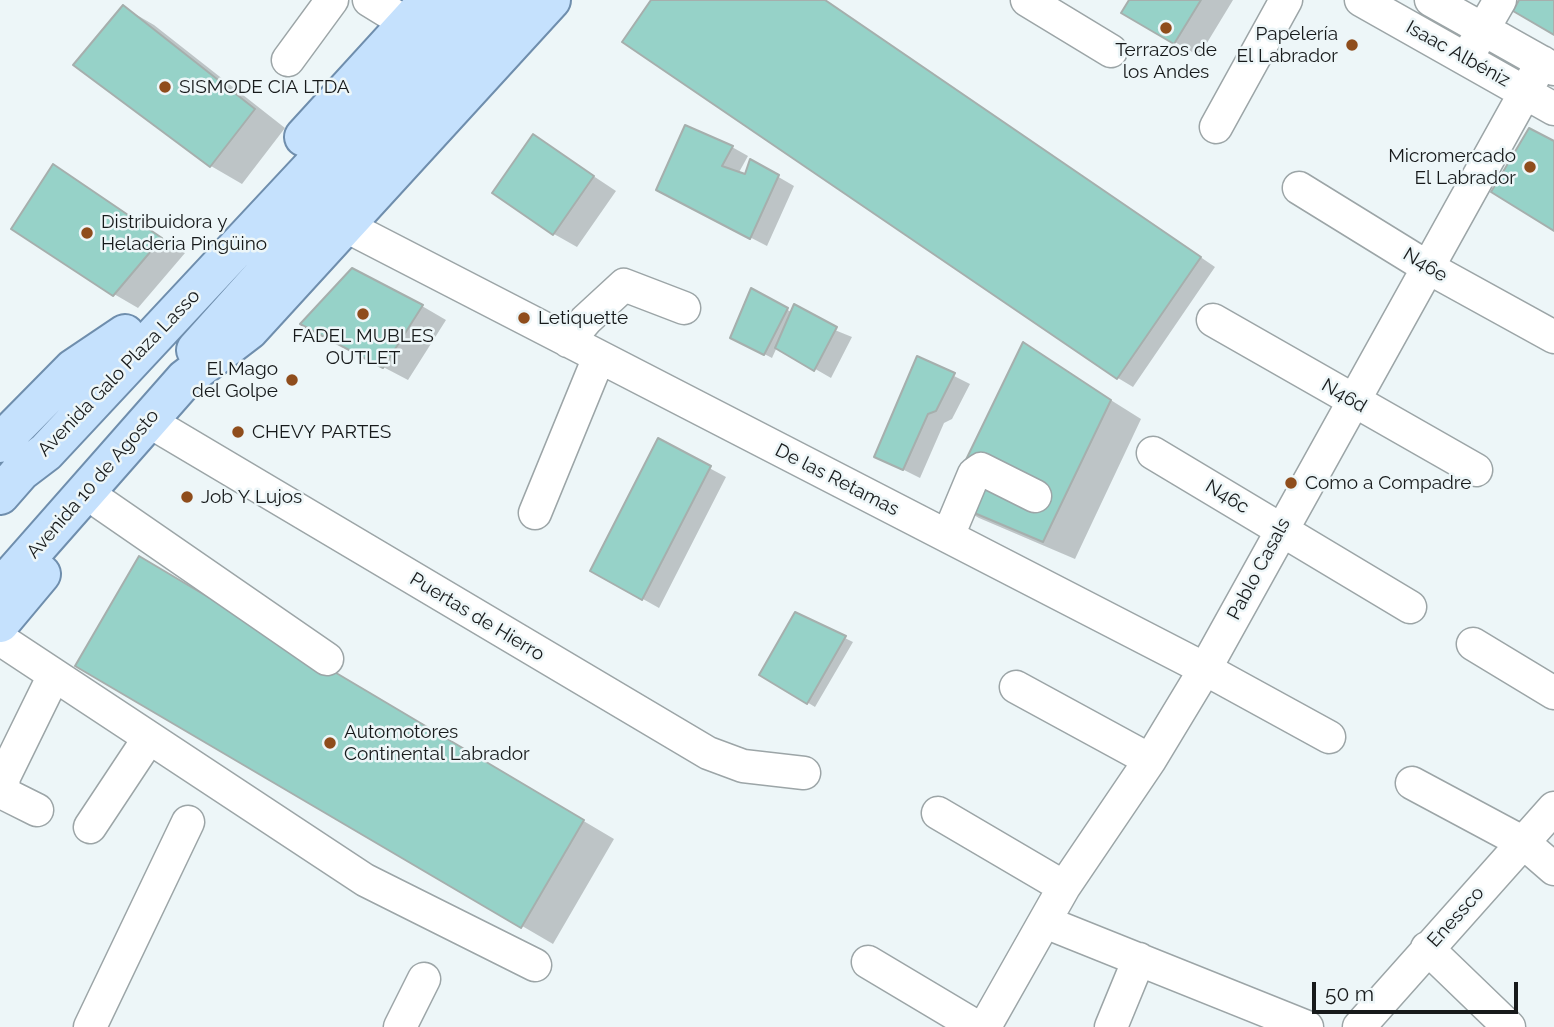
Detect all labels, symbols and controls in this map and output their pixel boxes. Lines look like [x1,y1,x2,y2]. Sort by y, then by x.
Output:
street label: Isaac Albéniz [1402,16,1514,92]
marker: Terrazos de los Andes [1158,20,1174,36]
place label: Papelería El Labrador [1236,23,1338,67]
marker: Papelería El Labrador [1344,37,1360,53]
place label: Terrazos de los Andes [1115,39,1217,83]
place label: SISMODE CIA LTDA [179,76,350,98]
marker: SISMODE CIA LTDA [157,79,173,95]
place label: Micromercado El Labrador [1388,145,1516,189]
marker: Micromercado El Labrador [1522,159,1538,175]
place label: Distribuidora y Heladeria Pingüino [101,211,267,255]
marker: Distribuidora y Heladeria Pingüino [79,225,95,241]
street label: N46e [1399,243,1451,287]
street label: Avenida Galo Plaza Lasso [33,285,205,461]
marker: FADEL MUBLES OUTLET [355,306,371,322]
place label: Letiquette [538,307,628,329]
marker: Letiquette [516,310,532,326]
place label: FADEL MUBLES OUTLET [292,325,434,369]
place label: El Mago del Golpe [192,358,278,402]
marker: El Mago del Golpe [284,372,300,388]
street label: N46d [1317,374,1371,418]
street label: Avenida 10 de Agosto [22,405,164,563]
place label: CHEVY PARTES [252,421,391,443]
marker: CHEVY PARTES [230,424,246,440]
street label: De las Retamas [771,439,903,521]
place label: Como a Compadre [1305,472,1471,494]
street label: N46c [1201,475,1253,519]
marker: Como a Compadre [1283,475,1299,491]
place label: Job Y Lujos [201,486,302,508]
marker: Job Y Lujos [179,489,195,505]
street label: Pablo Casals [1223,514,1295,624]
street label: Puertas de Hierro [405,568,549,666]
place label: Automotores Continental Labrador [344,721,530,765]
marker: Automotores Continental Labrador [322,735,338,751]
street label: Enessco [1423,882,1489,952]
scale bar [1316,968,1522,1012]
text: 50 m [1325,981,1374,1006]

